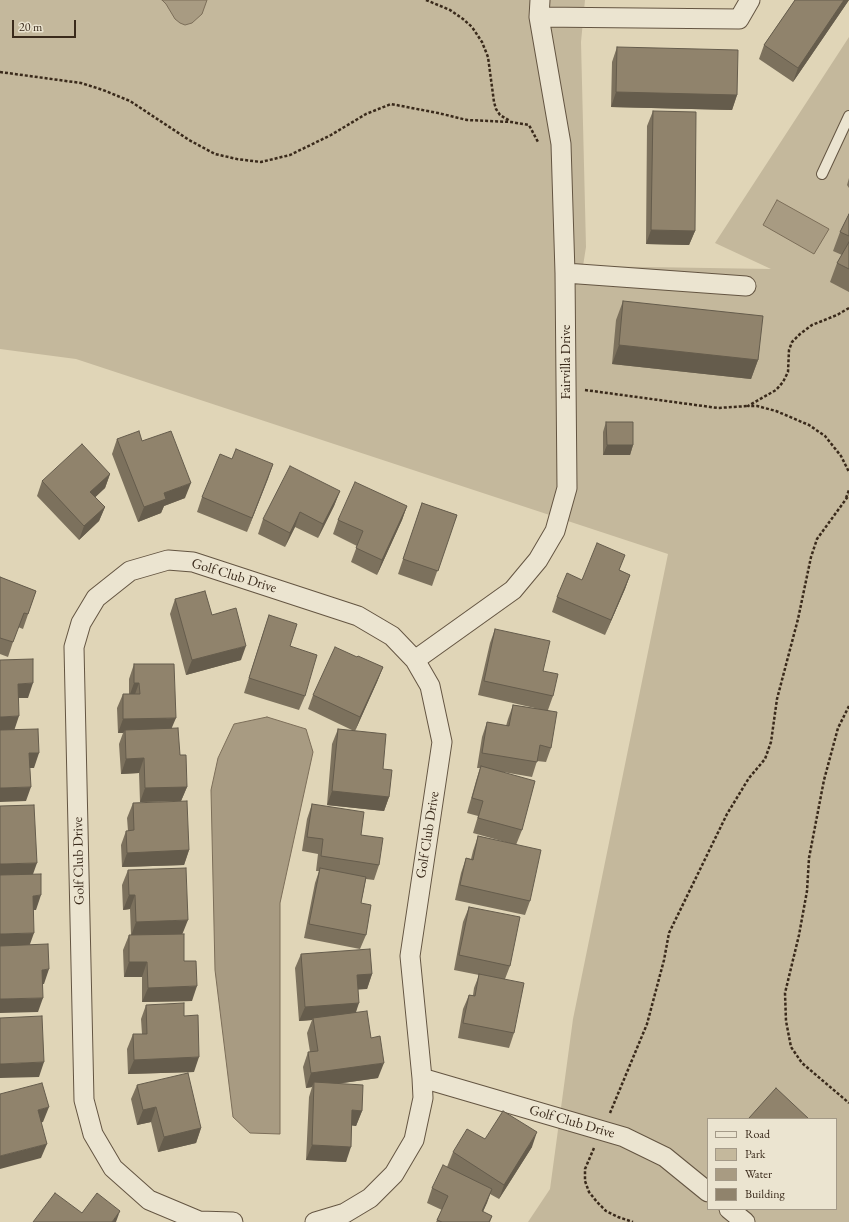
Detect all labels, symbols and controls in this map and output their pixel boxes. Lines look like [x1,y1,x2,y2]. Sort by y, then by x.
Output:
scale bar [14,12,78,38]
text: 20 m [19,19,42,35]
street label: Fairvilla Drive [558,324,574,400]
street label: Golf Club Drive [189,555,279,597]
street label: Golf Club Drive [413,790,443,880]
street label: Golf Club Drive [70,817,88,905]
street label: Golf Club Drive [527,1102,617,1142]
legend [707,1118,837,1210]
text: Road [745,1126,770,1142]
text: Park [745,1146,765,1162]
text: Water [745,1166,772,1182]
text: Building [745,1186,785,1202]

